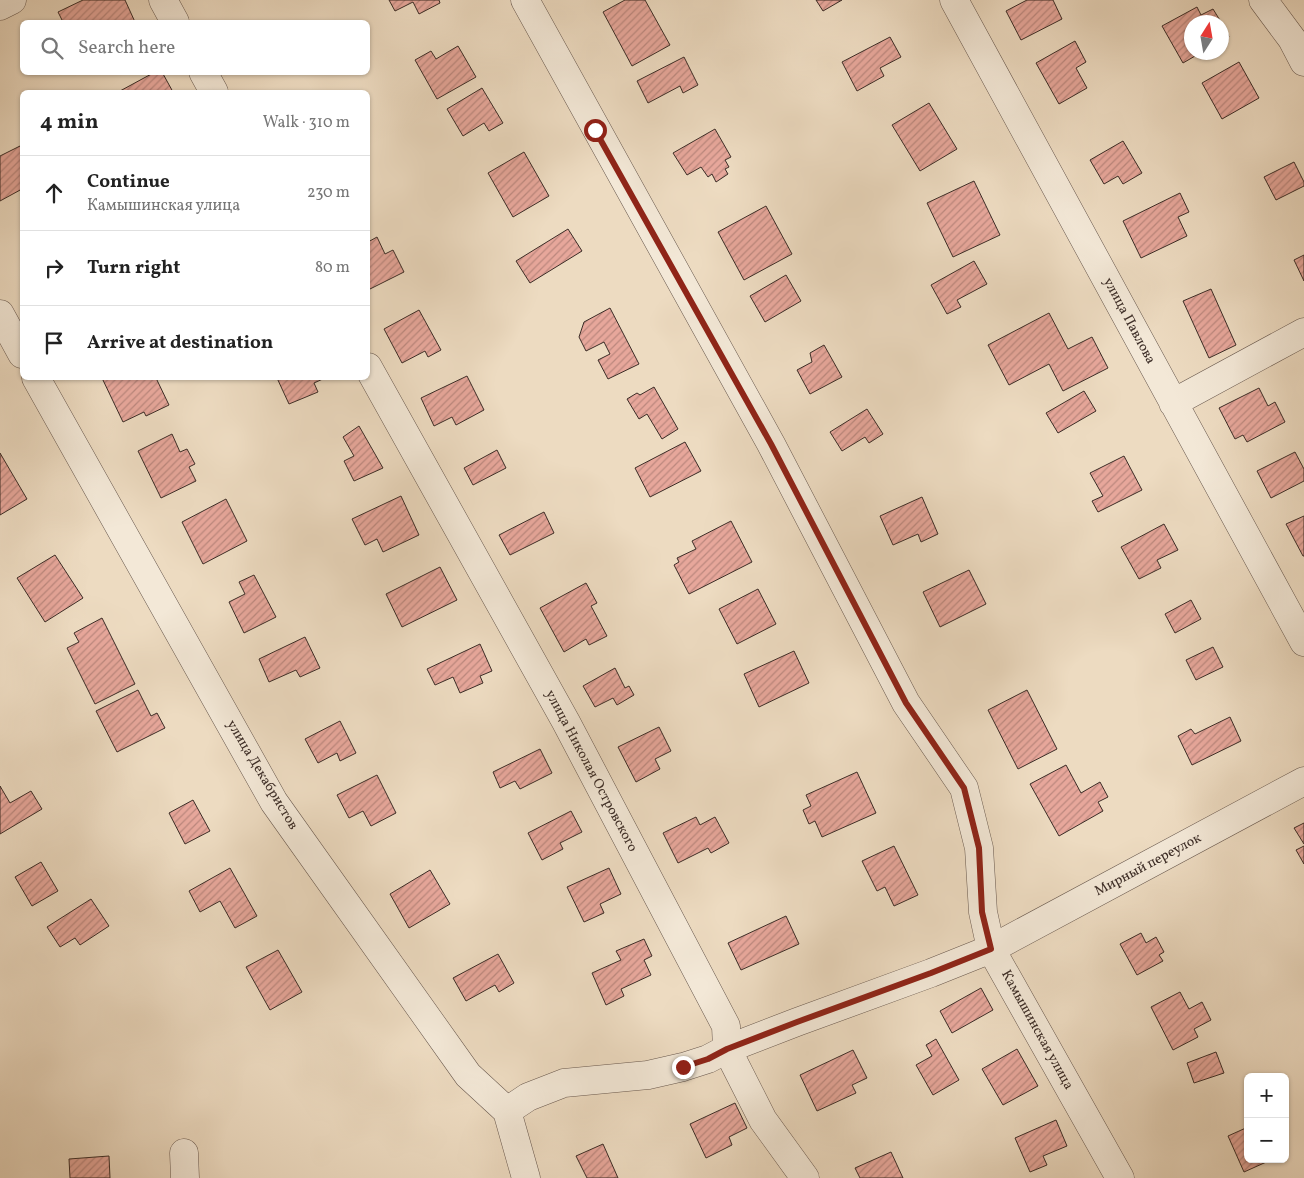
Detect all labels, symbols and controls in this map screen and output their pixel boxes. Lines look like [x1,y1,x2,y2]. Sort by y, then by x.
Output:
north arrow [1184,15,1229,60]
search box [20,20,370,75]
icon: search [38,34,66,62]
text: Search here [78,35,175,61]
text: 4 min [40,108,99,137]
text: Walk · 310 m [263,112,350,134]
route start [584,119,607,142]
text: Continue [87,169,170,195]
icon: ahead [40,179,68,207]
text: 230 m [307,182,350,204]
text: Камышинская улица [87,195,240,217]
icon: right [40,254,68,282]
text: Turn right [87,255,180,281]
text: 80 m [315,257,350,279]
street label: улица Павлова [1098,274,1160,368]
icon: arrive [40,329,68,357]
text: Arrive at destination [87,330,273,356]
street label: улица Николая Островского [540,687,642,855]
street label: улица Декабристов [222,717,302,833]
street label: Мирный переулок [1091,829,1205,901]
street label: Камышинская улица [996,967,1078,1093]
route end [672,1056,695,1079]
map controls [1244,1073,1289,1163]
button: + [1244,1073,1289,1118]
button: − [1244,1118,1289,1163]

